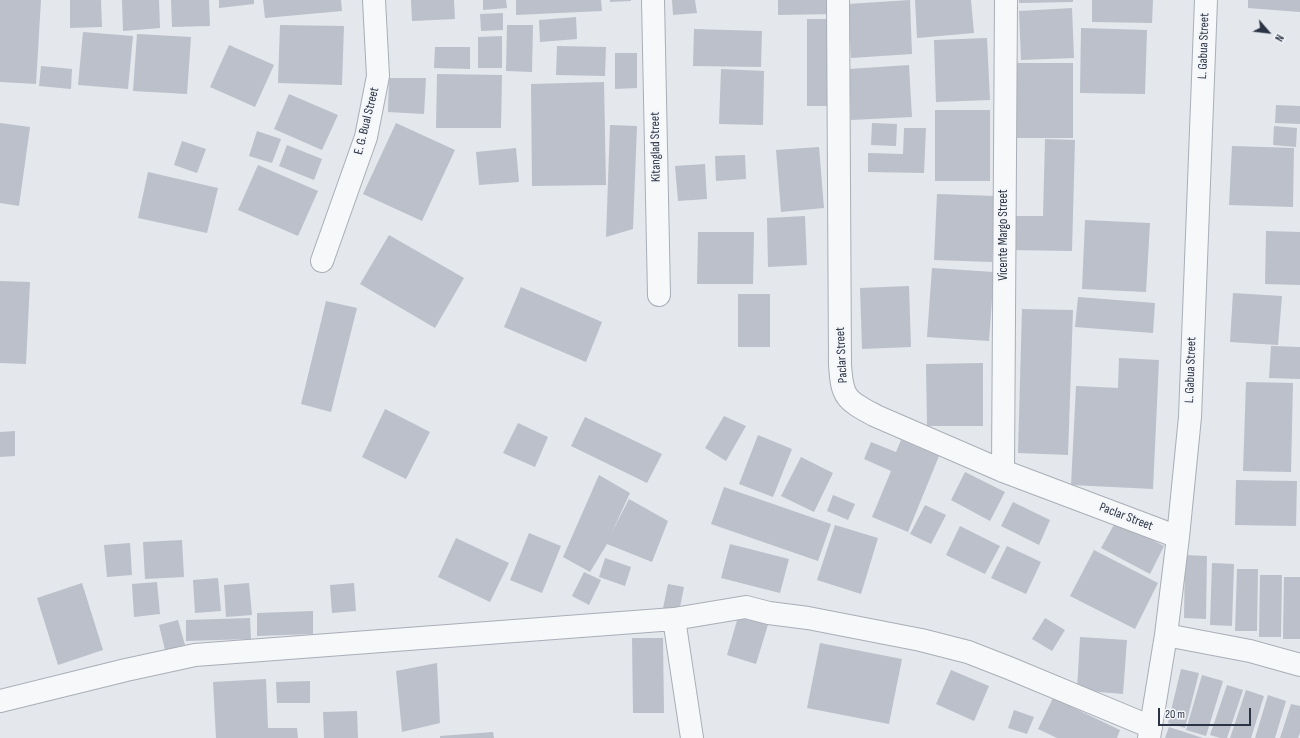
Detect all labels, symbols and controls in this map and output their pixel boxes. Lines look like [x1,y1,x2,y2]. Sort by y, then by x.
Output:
north arrow [1248,12,1288,52]
street label: L. Gabua Street [1195,13,1213,79]
text: N [1272,32,1286,44]
street label: E. G. Bual Street [351,86,383,156]
street label: Kitanglad Street [648,112,664,182]
street label: Vicente Margo Street [996,189,1012,281]
street label: Paclar Street [833,327,851,383]
street label: L. Gabua Street [1182,337,1200,403]
street label: Paclar Street [1097,500,1155,534]
scale bar [1160,700,1253,726]
text: 20 m [1165,707,1185,722]

